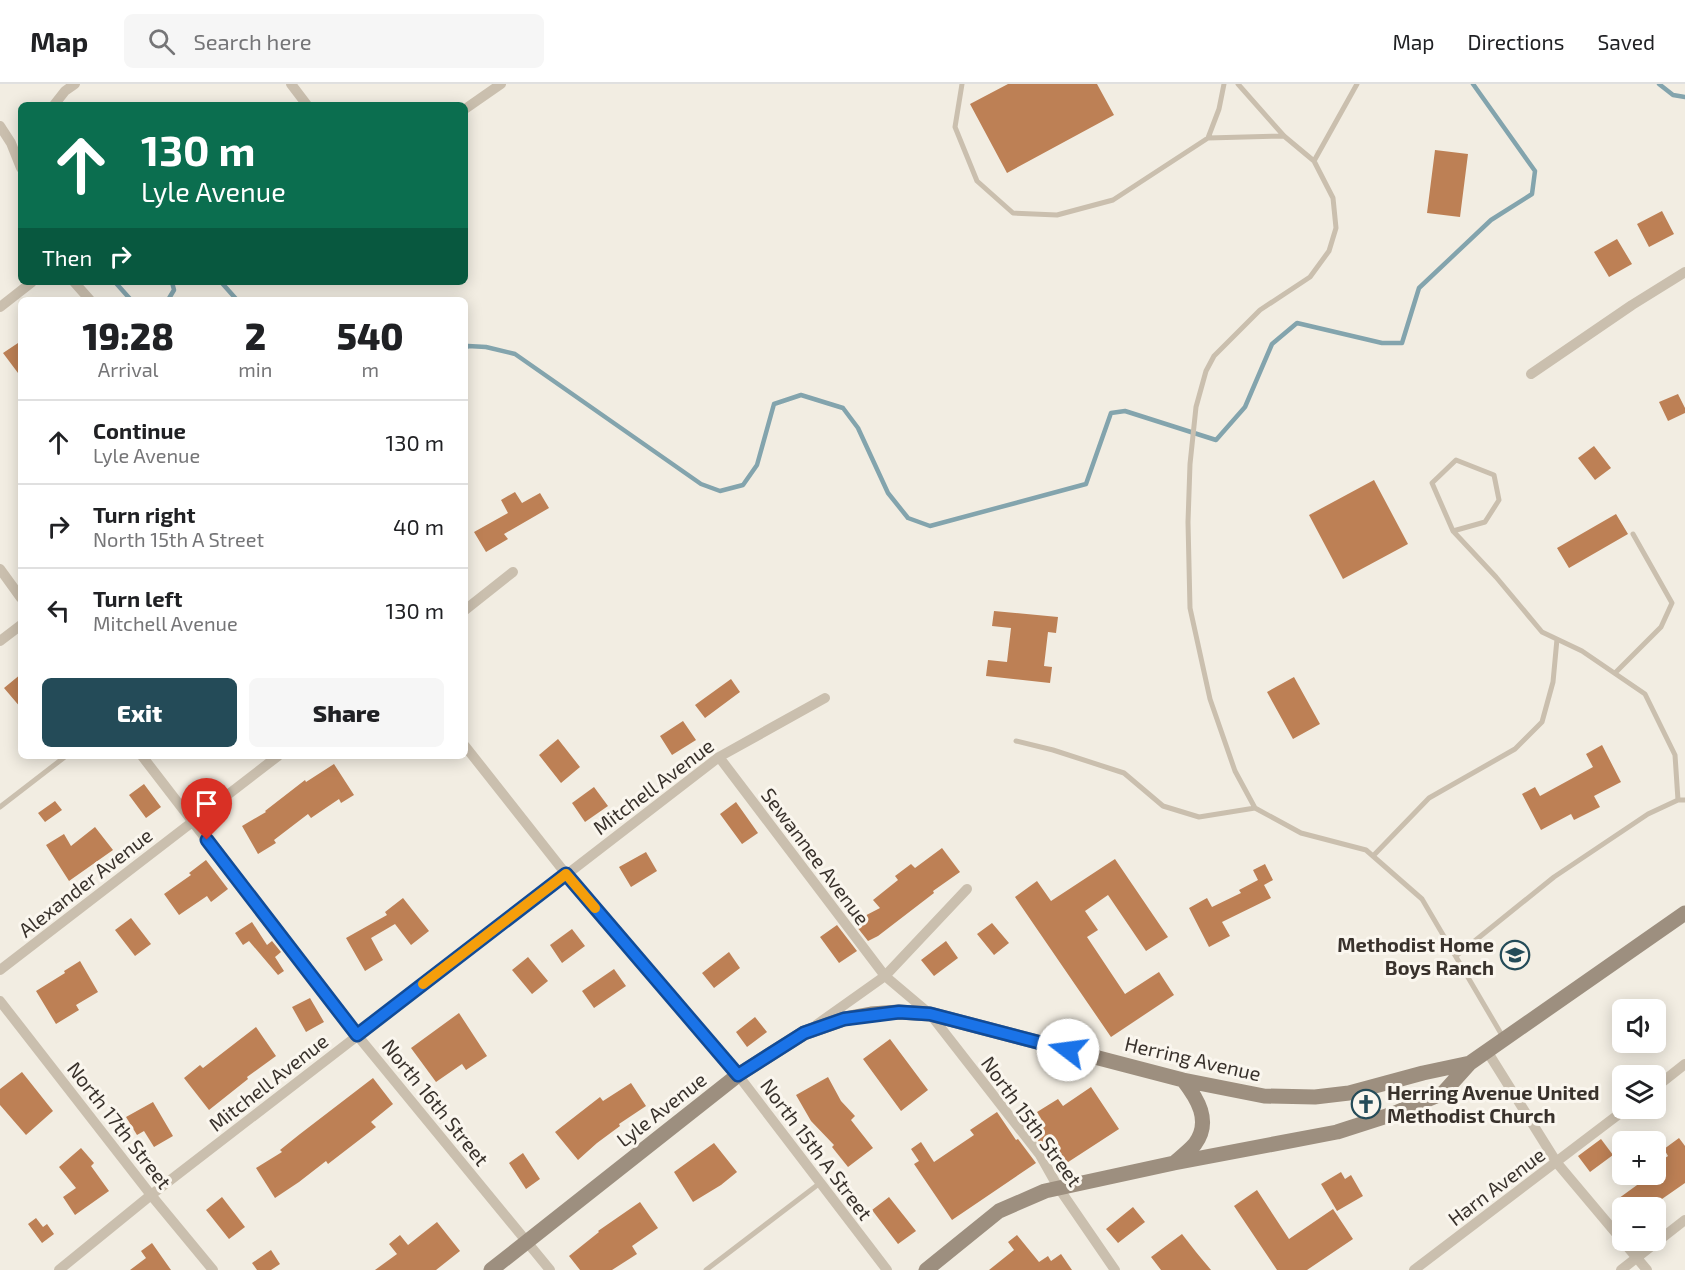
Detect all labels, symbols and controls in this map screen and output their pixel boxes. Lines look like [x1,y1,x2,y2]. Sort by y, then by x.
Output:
search box [124,14,544,68]
text: Map [30,24,88,58]
icon: search [145,25,178,58]
text: Search here [193,28,312,54]
text: Map [1392,29,1435,54]
text: Directions [1468,29,1564,54]
text: Saved [1597,29,1655,54]
text: 130 m [141,124,256,174]
icon: ahead [42,126,120,204]
text: Lyle Avenue [141,175,286,207]
icon: right [104,240,137,273]
text: Then [42,244,92,270]
text: 19:28 [82,314,174,357]
text: 2 [245,314,266,357]
text: 540 [337,314,404,357]
text: Arrival [98,357,159,381]
text: min [238,357,272,381]
text: m [361,357,379,381]
text: Continue [93,417,186,443]
icon: ahead [42,426,75,459]
text: 130 m [386,429,444,455]
text: Lyle Avenue [93,443,200,467]
text: Turn right [93,501,195,527]
icon: right [42,510,75,543]
text: 40 m [393,513,444,539]
text: North 15th A Street [93,527,264,551]
text: Turn left [93,585,182,611]
icon: left [42,594,75,627]
text: 130 m [386,597,444,623]
text: Mitchell Avenue [93,611,238,635]
button: Exit [42,678,237,747]
button: Share [249,678,444,747]
street label: Mitchell Avenue [588,733,718,839]
pin [181,778,232,840]
street label: Sewannee Avenue [757,783,875,929]
icon: arrive [190,787,223,820]
street label: Alexander Avenue [13,822,157,942]
place label: Methodist Home Boys Ranch [1337,932,1494,980]
school or university icon: Methodist Home Boys Ranch [1499,939,1531,971]
map controls [1612,999,1666,1251]
button: sound [1612,999,1666,1053]
position arrow [1036,1018,1100,1082]
street label: Mitchell Avenue [204,1028,332,1136]
street label: Herring Avenue [1123,1031,1263,1085]
street label: North 16th Street [378,1034,495,1170]
street label: North 15th Street [977,1051,1088,1191]
street label: North 17th Street [63,1057,177,1194]
button: layers [1612,1065,1666,1119]
street label: Lyle Avenue [611,1067,711,1151]
street label: North 15th A Street [756,1073,878,1225]
place label: Herring Avenue United Methodist Church [1387,1080,1599,1127]
church icon: Herring Avenue United Methodist Church [1350,1088,1382,1120]
button: + [1612,1131,1666,1185]
street label: Harn Avenue [1443,1142,1549,1230]
button: − [1612,1197,1666,1251]

